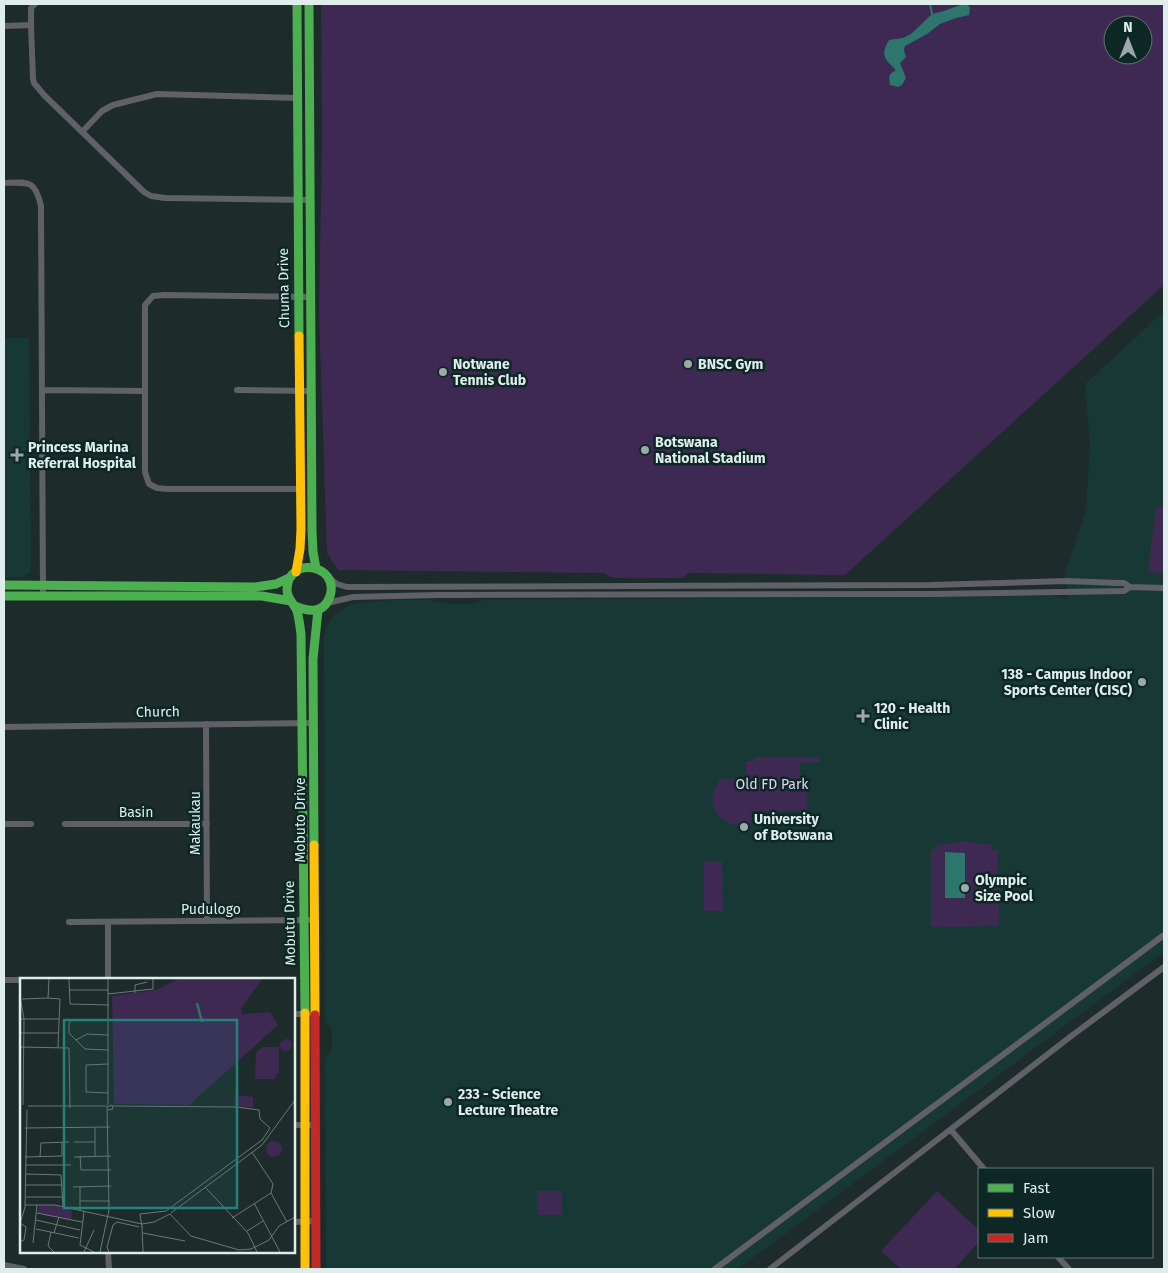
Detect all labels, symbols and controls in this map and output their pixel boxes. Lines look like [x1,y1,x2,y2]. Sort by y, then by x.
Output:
north arrow [1103,15,1153,65]
text: N [1123,19,1133,36]
street label: Chuma Drive [275,248,293,328]
place label: Notwane Tennis Club [453,356,526,389]
place label: BNSC Gym [698,356,764,373]
marker: BNSC Gym [682,358,694,370]
marker: Notwane Tennis Club [437,366,449,378]
place label: Botswana National Stadium [655,434,766,467]
place label: Princess Marina Referral Hospital [28,439,137,472]
marker: Botswana National Stadium [639,444,651,456]
marker: Princess Marina Referral Hospital [10,448,24,462]
place label: 138 - Campus Indoor Sports Center (CISC) [1001,666,1132,699]
marker: 138 - Campus Indoor Sports Center (CISC) [1136,676,1148,688]
place label: 120 - Health Clinic [874,700,950,733]
street label: Church [136,703,180,721]
marker: 120 - Health Clinic [856,709,870,723]
park label: Old FD Park [736,776,809,793]
street label: Mobuto Drive [292,777,309,863]
street label: Makaukau [187,791,204,855]
street label: Basin [119,804,153,821]
place label: University of Botswana [754,811,833,844]
marker: University of Botswana [738,821,750,833]
place label: Olympic Size Pool [975,872,1034,905]
street label: Mobutu Drive [281,880,299,966]
marker: Olympic Size Pool [959,882,971,894]
street label: Pudulogo [181,901,241,918]
inset map [20,978,295,1253]
place label: 233 - Science Lecture Theatre [458,1086,558,1119]
marker: 233 - Science Lecture Theatre [442,1096,454,1108]
legend [978,1168,1153,1258]
text: Fast [1023,1179,1050,1197]
text: Slow [1023,1204,1055,1222]
text: Jam [1023,1229,1049,1247]

